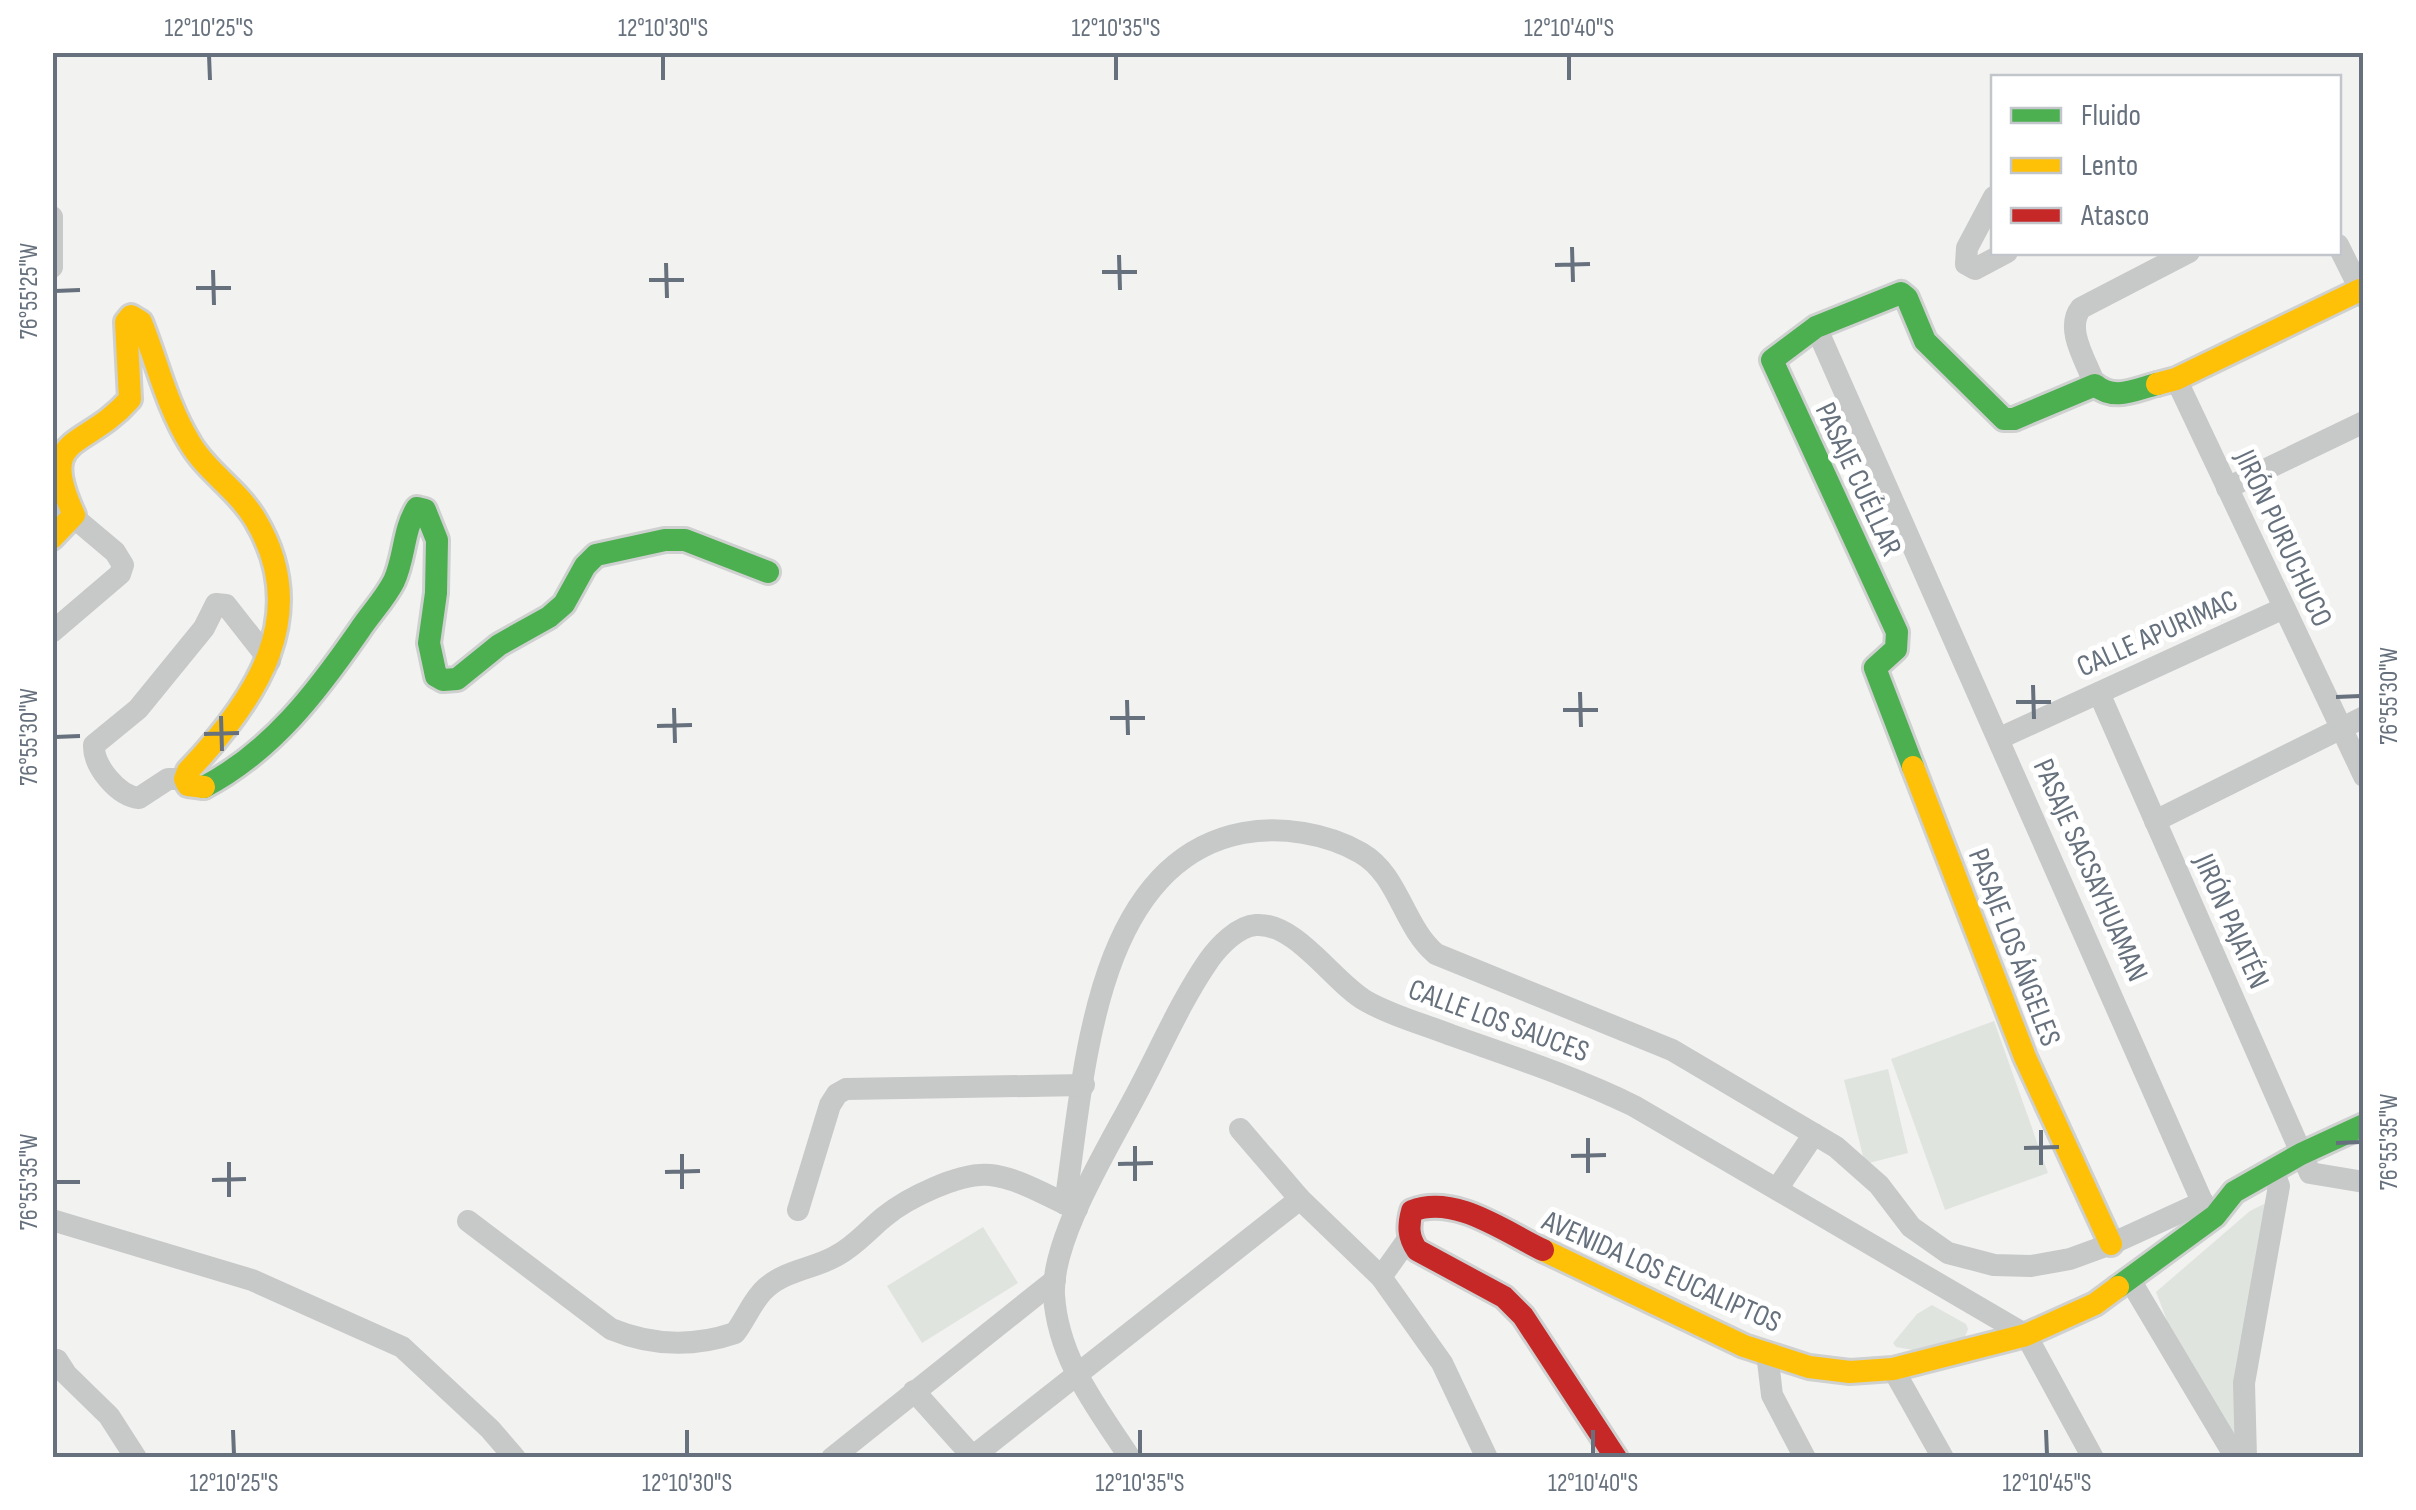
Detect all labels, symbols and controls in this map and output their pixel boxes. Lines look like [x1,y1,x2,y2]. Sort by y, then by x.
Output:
text: 12°10'25"S [165,13,253,44]
text: 12°10'30"S [618,13,708,44]
text: 12°10'35"S [1071,13,1161,44]
text: 12°10'40"S [1524,13,1614,44]
legend [1991,75,2341,255]
text: Fluido [2081,98,2141,134]
text: Lento [2081,148,2138,184]
text: Atasco [2080,198,2150,234]
text: 76°55'25"W [14,243,45,339]
street label: PASAJE CUÉLLAR [1807,397,1909,562]
street label: JIRÓN PURUCHUCO [2226,444,2340,632]
street label: CALLE APURIMAC [2072,582,2243,685]
text: 76°55'30"W [2374,647,2405,745]
text: 76°55'30"W [14,688,45,786]
street label: PASAJE SACSAYHUAMAN [2025,754,2155,987]
street label: PASAJE LOS ÁNGELES [1960,843,2068,1051]
street label: JIRÓN PAJATÉN [2185,848,2277,994]
street label: CALLE LOS SAUCES [1403,972,1594,1070]
text: 76°55'35"W [2374,1094,2405,1190]
text: 76°55'35"W [14,1134,45,1230]
street label: AVENIDA LOS EUCALIPTOS [1536,1203,1787,1341]
text: 12°10'25"S [190,1468,278,1499]
text: 12°10'30"S [642,1468,732,1499]
text: 12°10'35"S [1095,1468,1185,1499]
text: 12°10'40"S [1548,1468,1638,1499]
text: 12°10'45"S [2002,1468,2092,1499]

